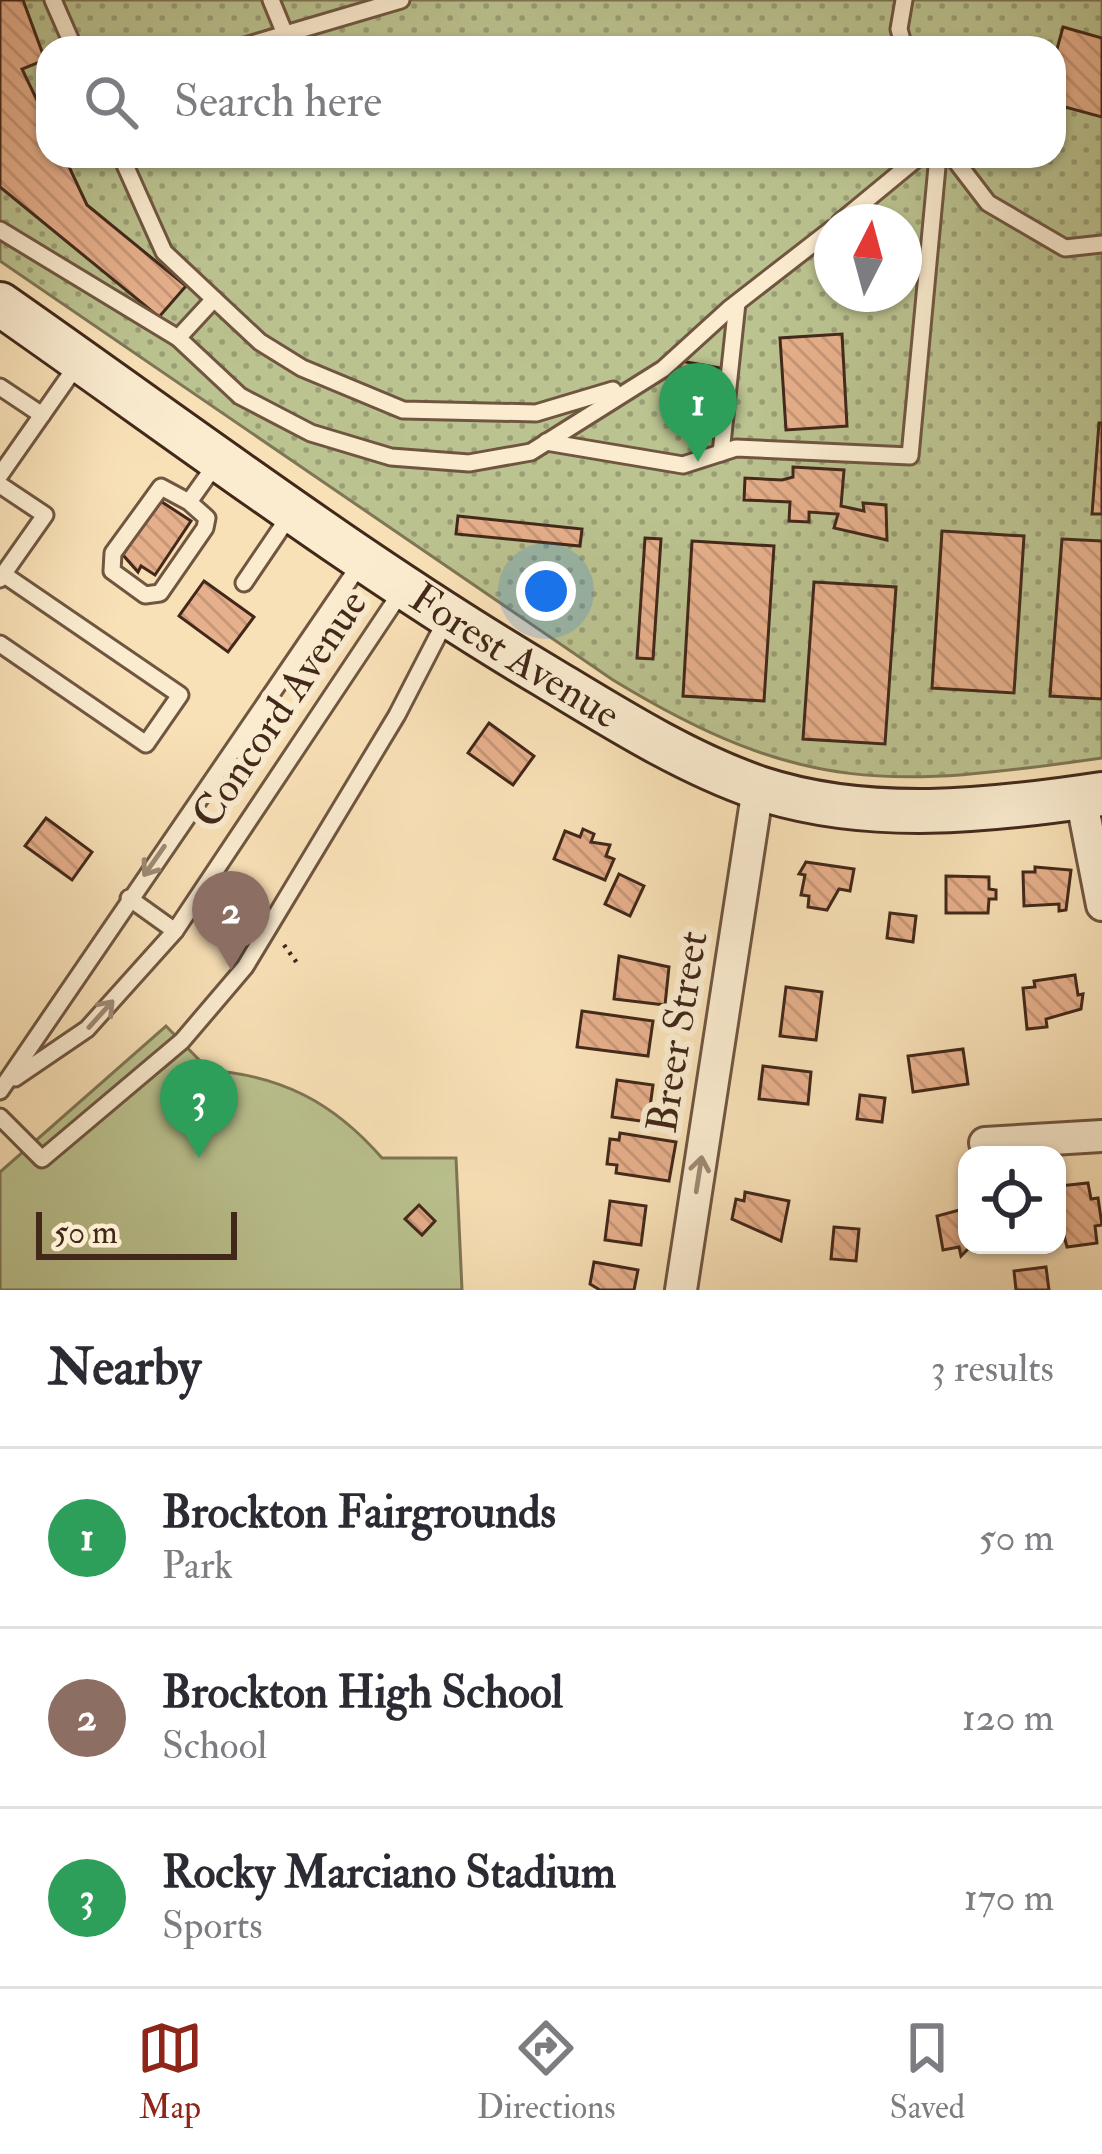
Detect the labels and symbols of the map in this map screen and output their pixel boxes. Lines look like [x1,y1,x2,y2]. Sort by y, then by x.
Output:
north arrow [814,204,922,312]
pin: 1 [659,363,737,462]
your location [516,561,576,621]
street label: Forest Avenue [400,572,629,741]
street label: Concord Avenue [181,580,379,838]
one-way arrow [142,844,167,878]
pin: 2 [192,871,270,970]
street label: Breer Street [636,927,720,1137]
one-way arrow [87,999,114,1029]
pin: 3 [160,1059,238,1158]
one-way arrow [688,1156,711,1195]
scale bar [36,1206,237,1259]

